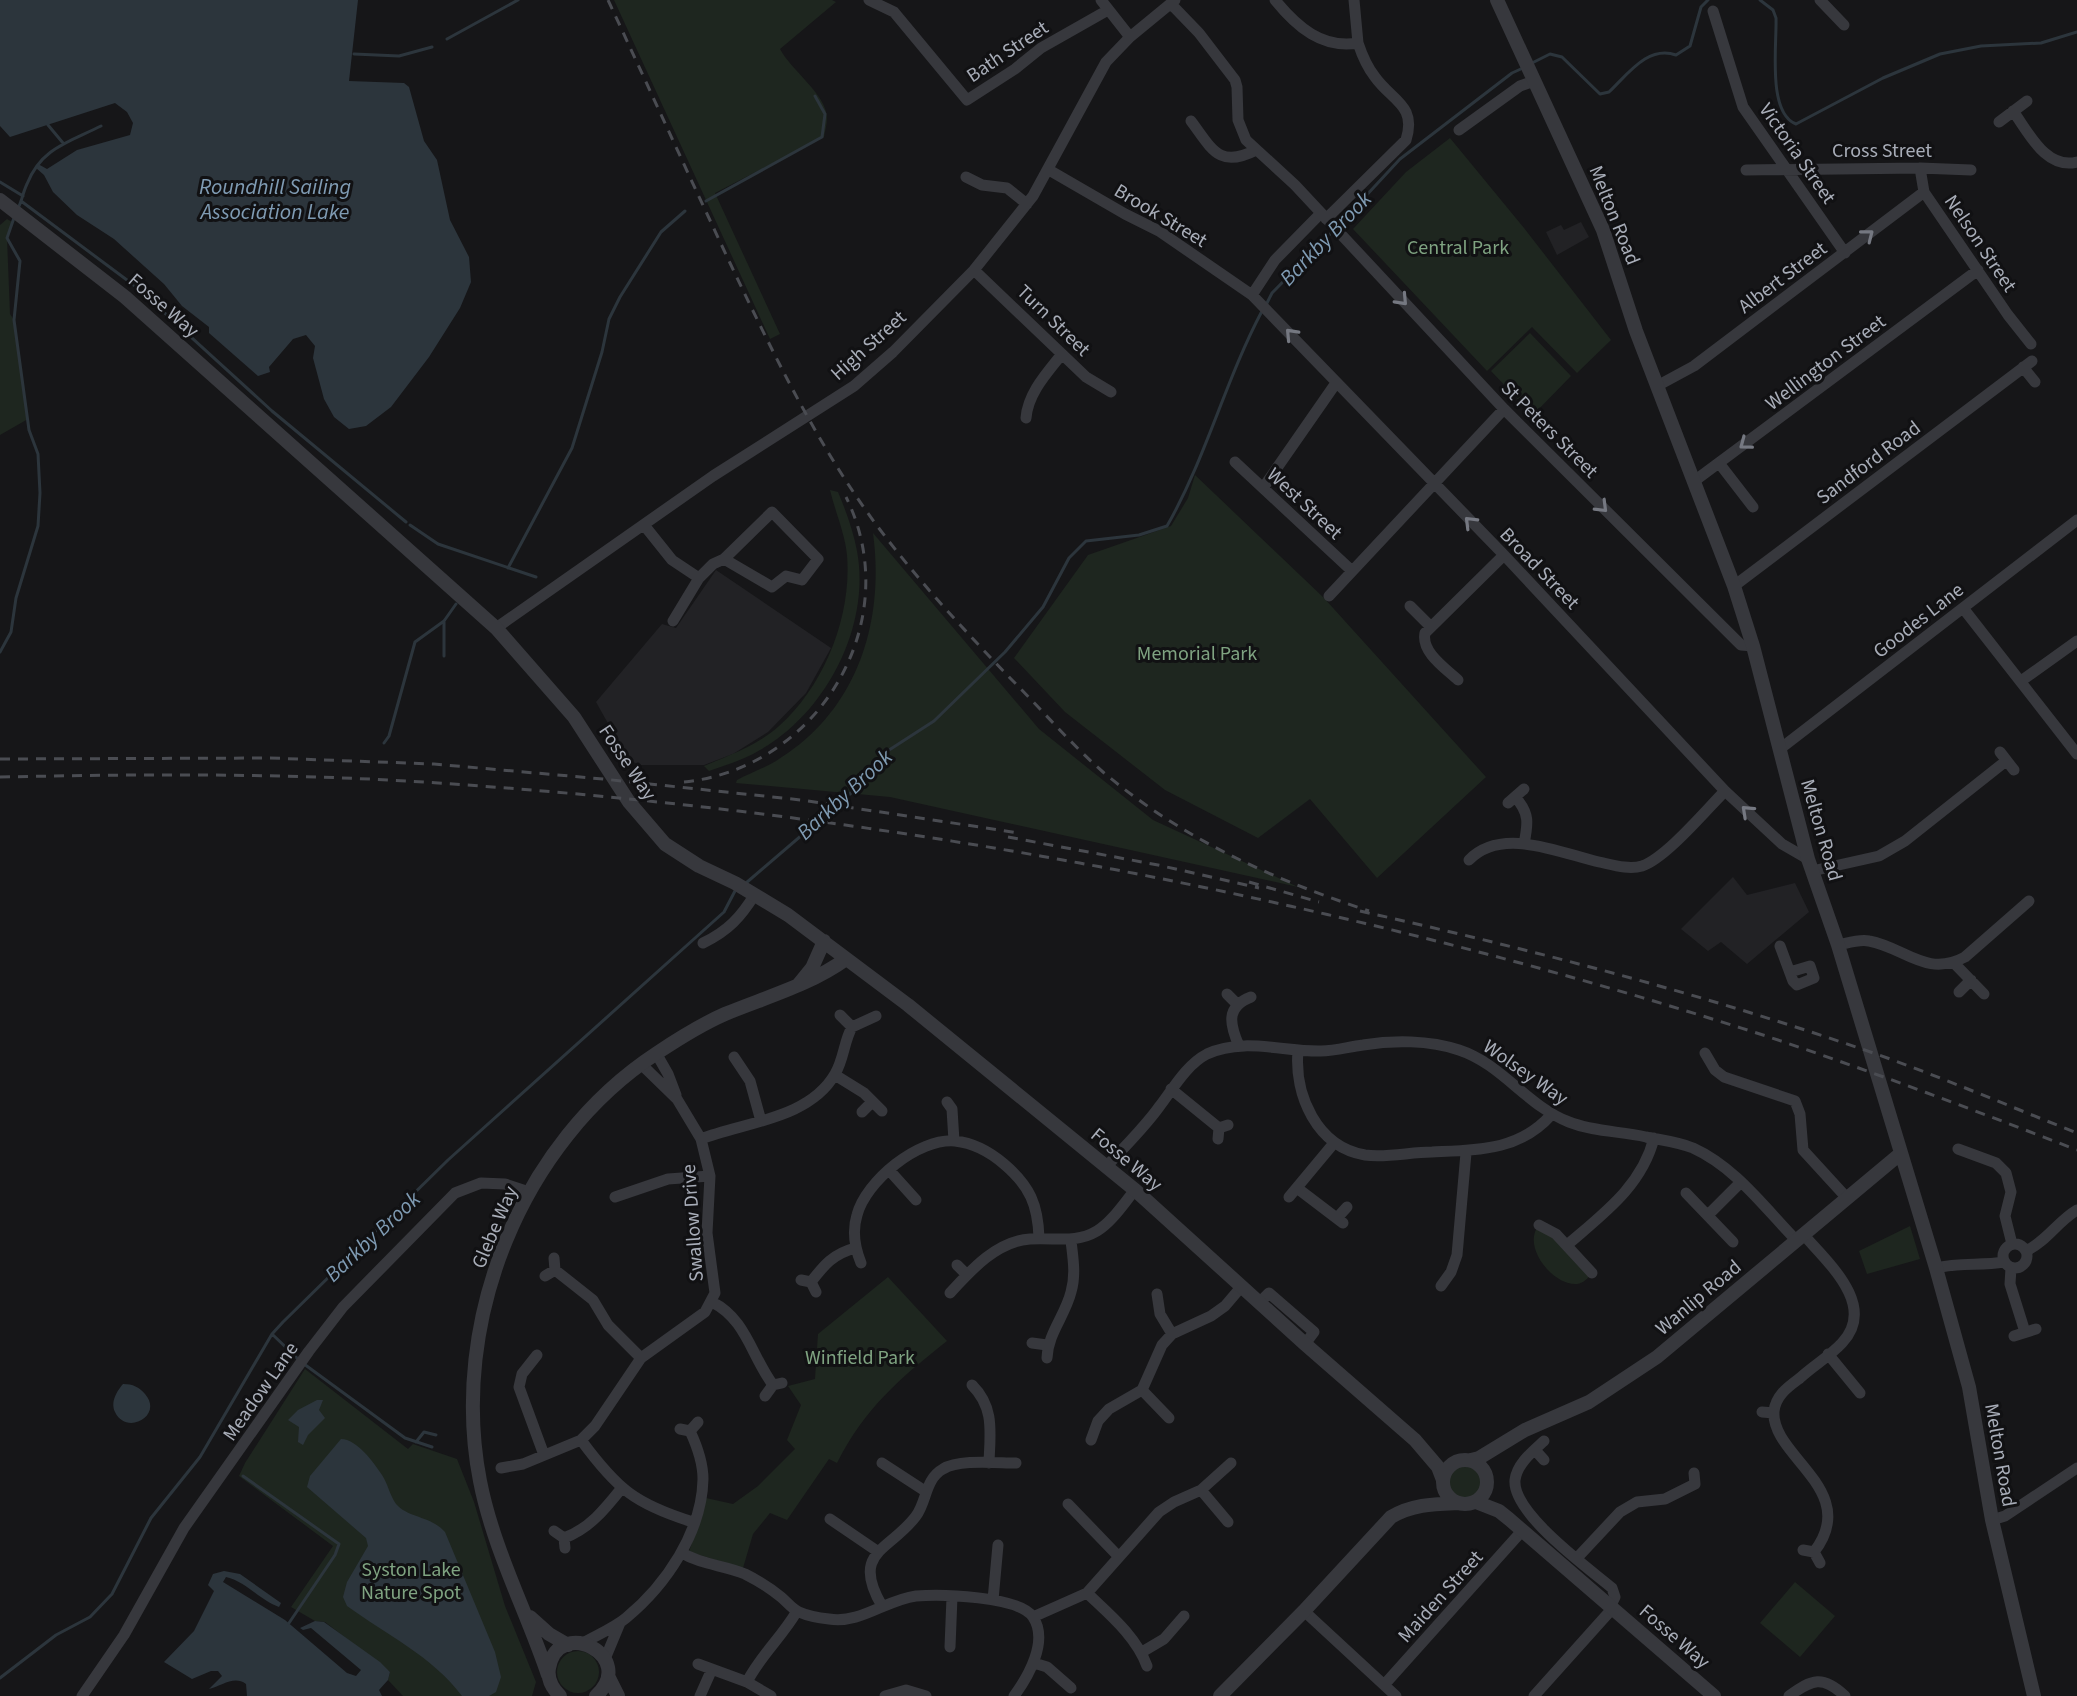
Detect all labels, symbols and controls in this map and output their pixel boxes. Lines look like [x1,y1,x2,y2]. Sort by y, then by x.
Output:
street label: Bath Street [961,14,1054,90]
street label: Victoria Street [1752,97,1842,210]
street label: Cross Street [1832,137,1932,165]
street label: Melton Road [1581,162,1647,269]
water label: Roundhill Sailing Association Lake [199,171,351,228]
street label: Brook Street [1109,177,1213,255]
water label: Barkby Brook [1272,184,1380,293]
street label: Nelson Street [1937,189,2023,298]
one-way arrow [1859,230,1874,244]
park label: Central Park [1407,234,1509,262]
street label: Albert Street [1732,235,1833,320]
street label: Fosse Way [122,267,205,345]
street label: Turn Street [1010,278,1097,363]
one-way arrow [1393,291,1408,305]
street label: High Street [825,304,913,387]
street label: Wellington Street [1760,308,1892,417]
one-way arrow [1285,329,1300,343]
street label: St Peters Street [1494,375,1604,485]
street label: Sandford Road [1811,414,1927,511]
one-way arrow [1739,434,1754,449]
street label: West Street [1260,461,1349,546]
one-way arrow [1593,498,1607,512]
one-way arrow [1465,517,1479,531]
street label: Broad Street [1493,521,1586,616]
street label: Goodes Lane [1867,576,1970,665]
park label: Memorial Park [1137,640,1257,668]
street label: Fosse Way [592,719,663,807]
water label: Barkby Brook [790,741,900,848]
street label: Melton Road [1793,776,1849,884]
one-way arrow [1742,805,1756,820]
street label: Wolsey Way [1477,1033,1574,1113]
street label: Fosse Way [1084,1121,1169,1199]
street label: Swallow Drive [675,1163,711,1283]
street label: Glebe Way [465,1181,525,1273]
water label: Barkby Brook [318,1183,428,1290]
street label: Wanlip Road [1650,1253,1748,1342]
street label: Meadow Lane [216,1336,305,1447]
park label: Winfield Park [805,1344,915,1372]
street label: Melton Road [1977,1401,2023,1509]
street label: Maiden Street [1392,1544,1490,1649]
park label: Syston Lake Nature Spot [361,1556,461,1607]
street label: Fosse Way [1633,1598,1716,1676]

